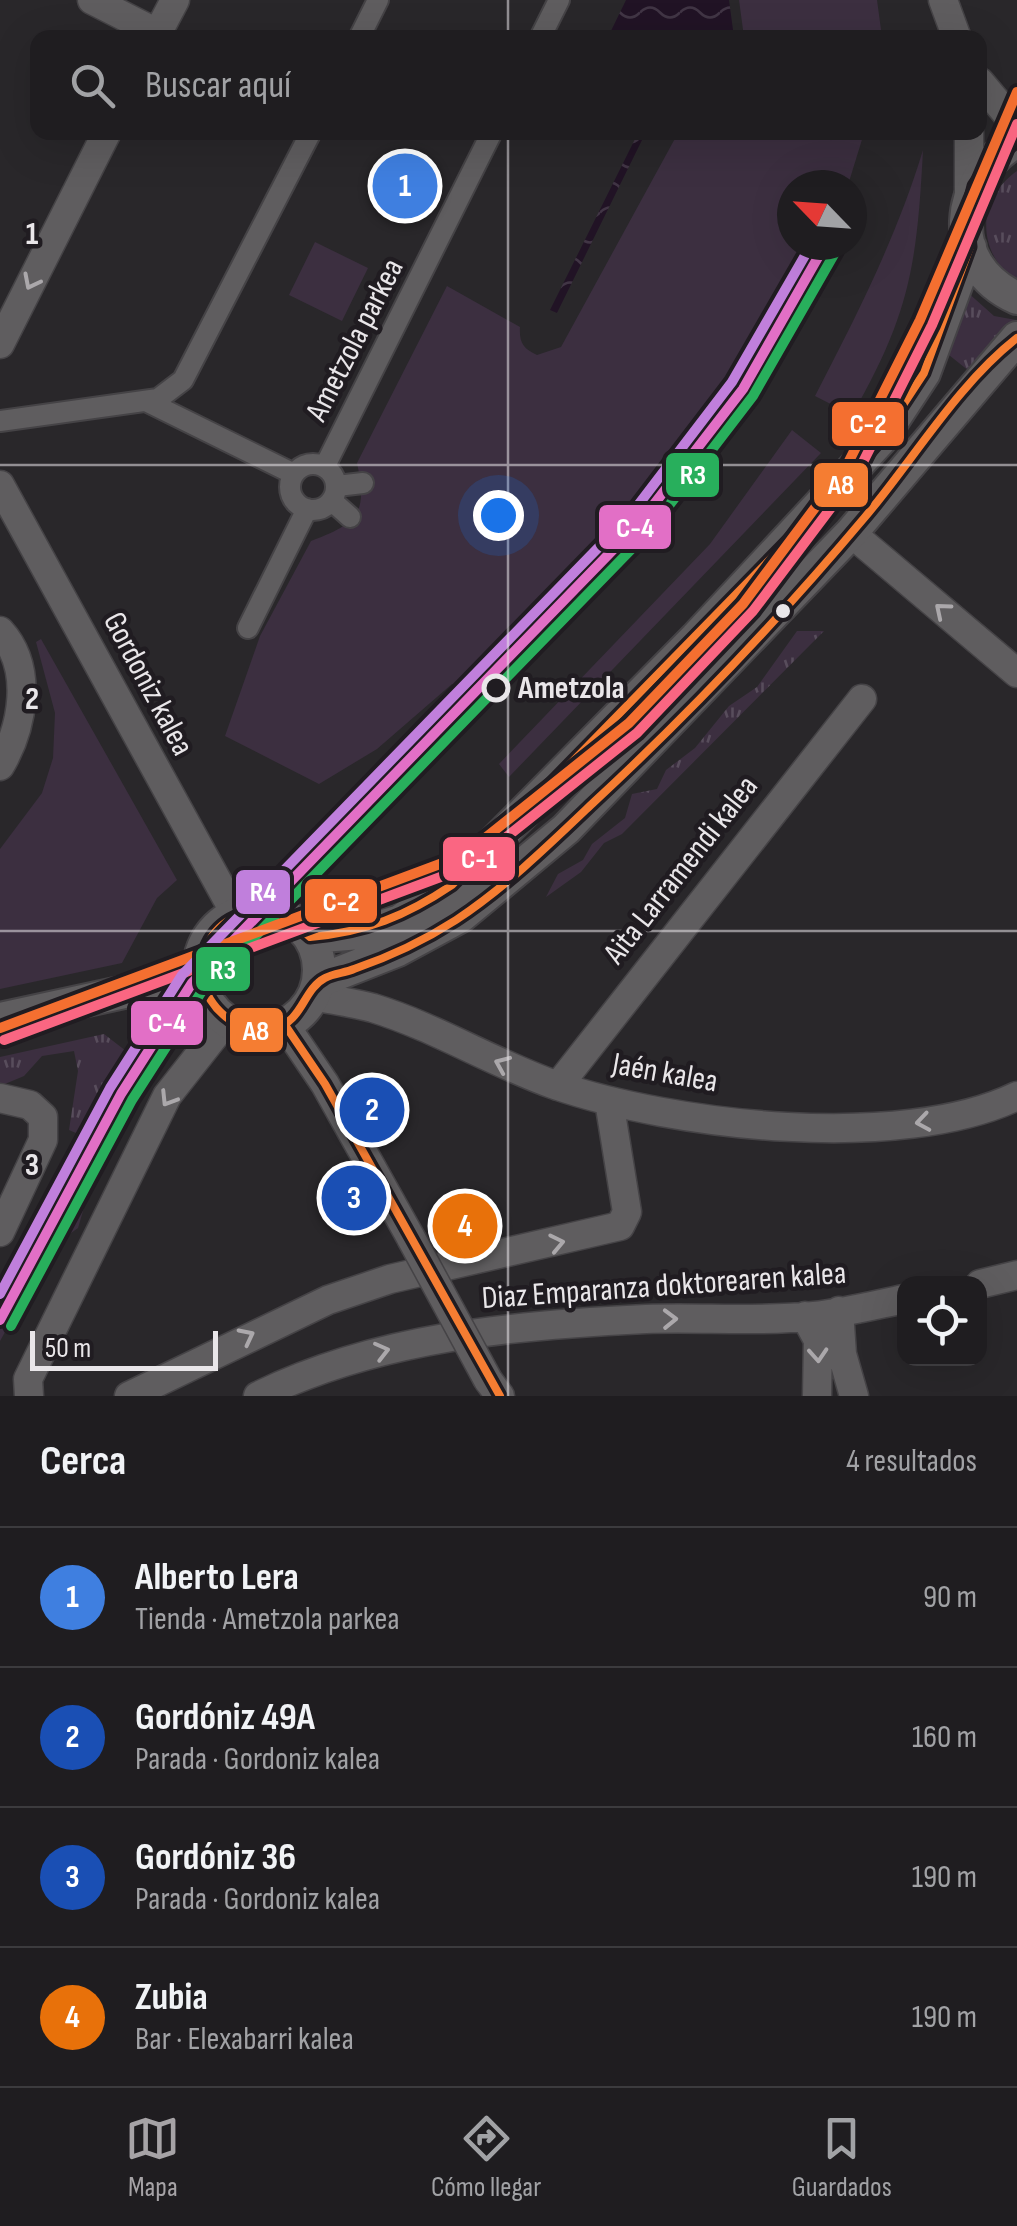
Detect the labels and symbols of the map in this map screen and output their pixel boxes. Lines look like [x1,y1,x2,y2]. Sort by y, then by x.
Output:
pin: 1 [372,148,438,224]
north arrow [777,170,867,260]
text: 1 [26,215,39,254]
street label: Ametzola parkea [297,252,413,429]
one-way arrow [23,272,43,290]
line badge: C-2 [830,400,906,448]
text: C-2 [849,408,887,441]
line badge: R3 [664,451,721,499]
text: R3 [680,459,706,492]
line badge: A8 [812,461,870,509]
text: A8 [827,469,854,502]
your location [473,490,524,541]
line badge: C-4 [597,503,673,551]
text: C-4 [616,512,654,545]
unlabelled marker [773,601,793,621]
one-way arrow [936,604,954,622]
street label: Gordoniz kalea [94,606,202,762]
place label: Ametzola [517,669,625,708]
marker: Ametzola [483,675,509,701]
text: 2 [25,680,39,719]
street label: Aita Larramendi kalea [595,768,767,973]
line badge: C-1 [441,835,517,883]
text: C-1 [461,843,497,876]
line badge: R4 [234,868,292,916]
text: R4 [250,876,276,909]
line badge: C-2 [303,877,379,925]
text: C-2 [322,886,360,919]
line badge: R3 [194,945,252,993]
text: R3 [210,954,236,987]
line badge: C-4 [129,999,205,1047]
line badge: A8 [228,1006,285,1054]
text: C-4 [148,1007,186,1040]
text: A8 [242,1015,269,1048]
street label: Jaén kalea [608,1044,721,1101]
one-way arrow [494,1056,512,1076]
pin: 2 [340,1072,404,1148]
one-way arrow [161,1088,180,1106]
one-way arrow [915,1111,932,1132]
text: 3 [25,1146,39,1185]
pin: 3 [322,1160,386,1236]
pin: 4 [432,1188,498,1264]
one-way arrow [548,1234,565,1255]
street label: Diaz Emparanza doktorearen kalea [481,1254,847,1318]
one-way arrow [663,1308,679,1329]
scale bar [30,1326,218,1370]
one-way arrow [236,1329,254,1348]
one-way arrow [373,1341,390,1362]
one-way arrow [806,1347,828,1363]

